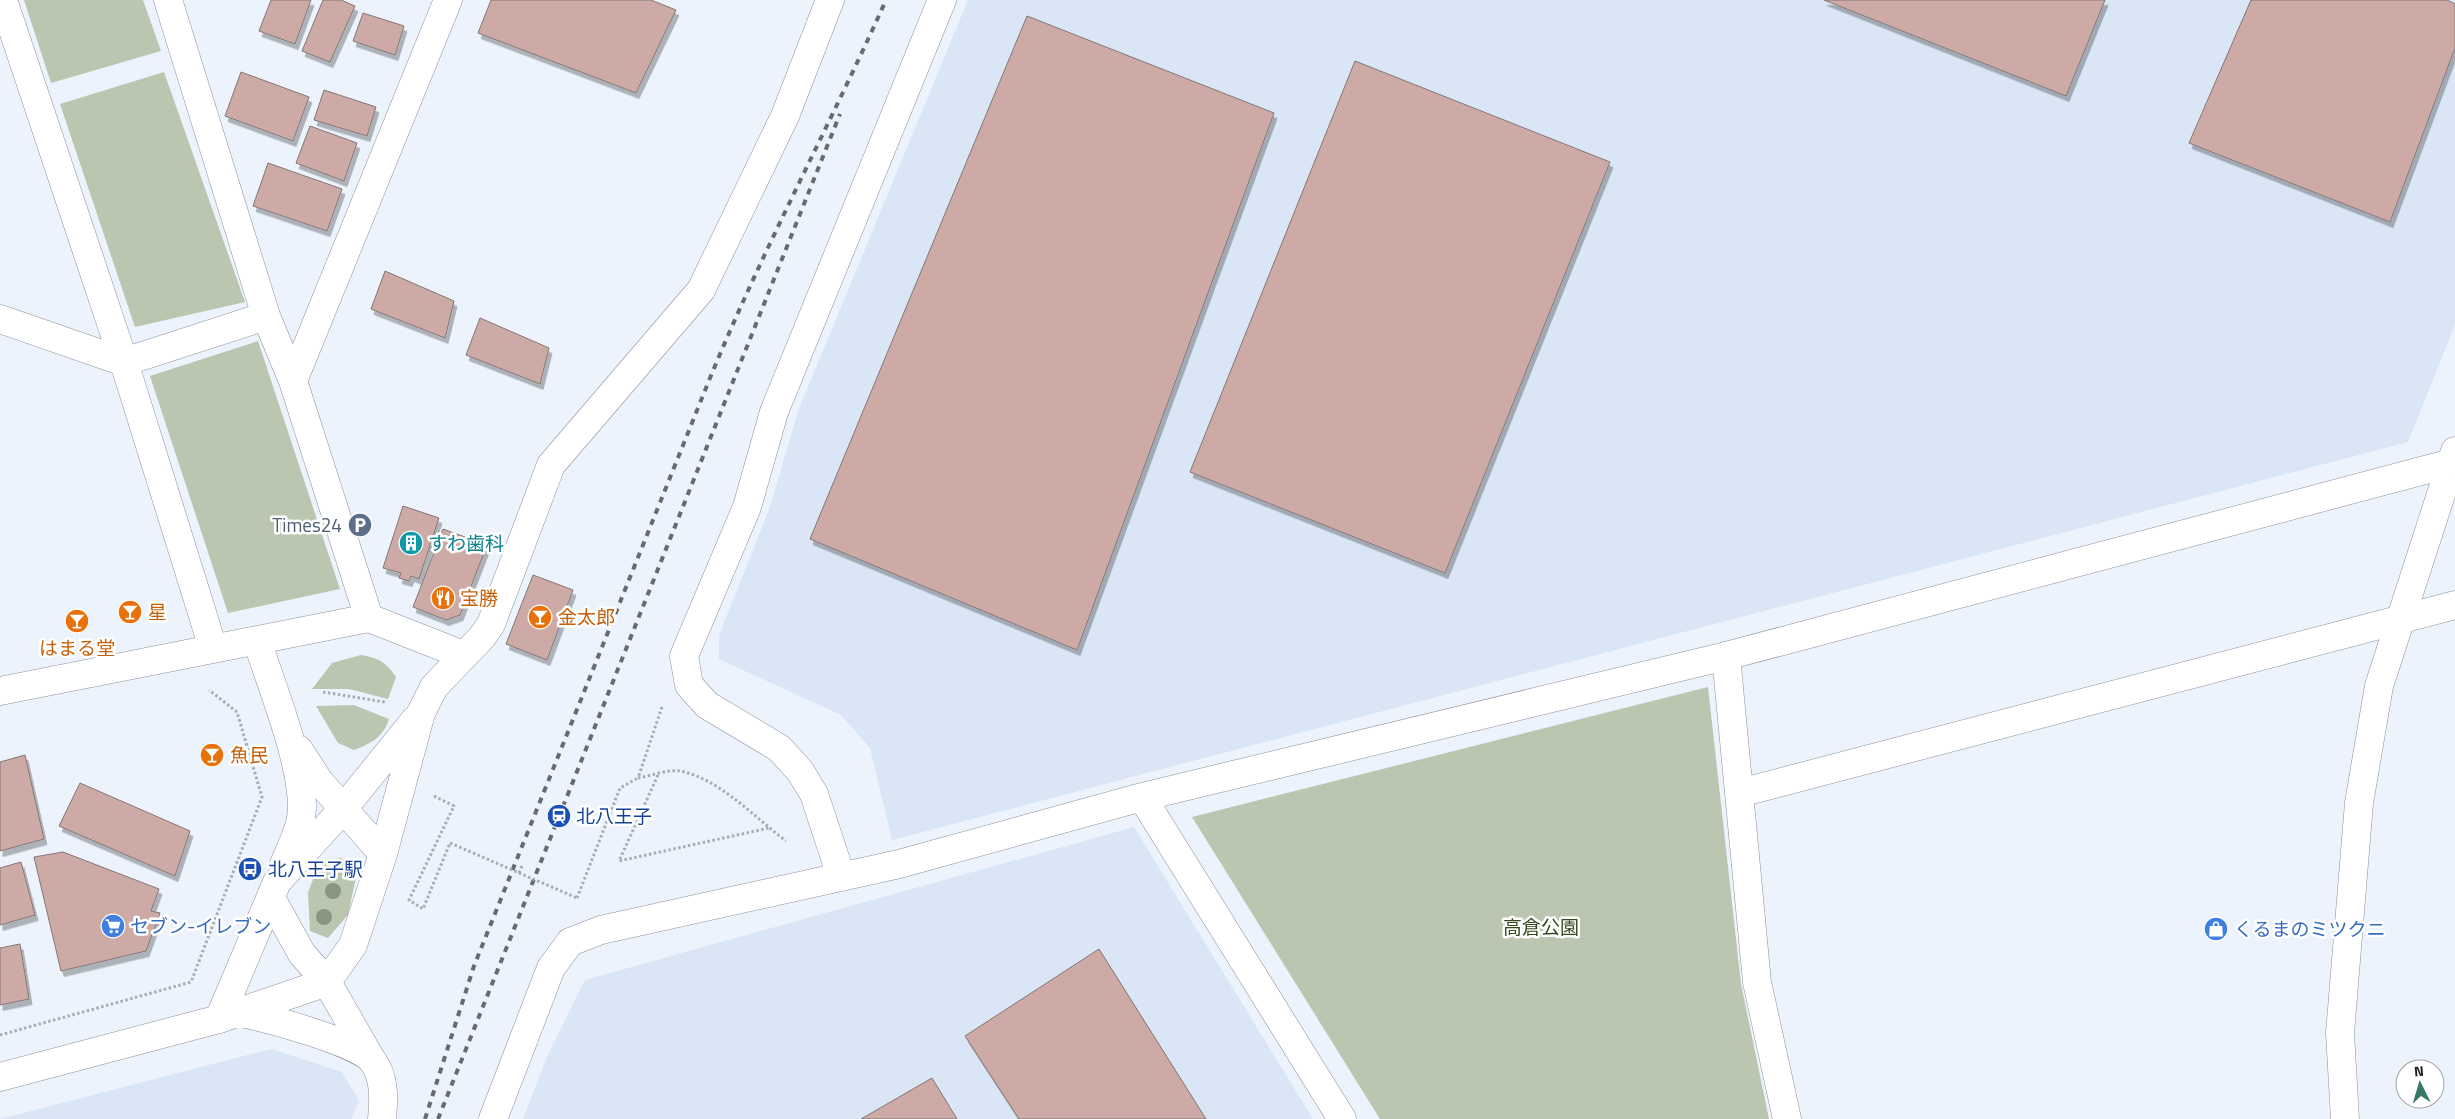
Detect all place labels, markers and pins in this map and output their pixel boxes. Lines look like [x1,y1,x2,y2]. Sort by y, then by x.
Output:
place label: Times24 [272,510,342,539]
parking icon: Times24 [347,512,373,538]
place label: すわ歯科 [428,528,504,557]
building icon: すわ歯科 [398,530,424,556]
place label: 宝勝 [460,583,498,612]
restaurant icon: 宝勝 [430,585,456,611]
place label: 星 [148,597,167,626]
bar icon: 星 [117,599,143,625]
place label: 金太郎 [558,602,615,631]
bar icon: 金太郎 [527,604,553,630]
bar icon: はまる堂 [64,608,90,634]
place label: はまる堂 [39,633,115,662]
place label: 魚民 [230,740,268,769]
bar icon: 魚民 [199,742,225,768]
place label: 北八王子 [576,801,652,830]
station icon: 北八王子 [546,803,572,829]
place label: 北八王子駅 [268,854,363,883]
bus stop icon: 北八王子駅 [237,856,263,882]
place label: セブン-イレブン [130,911,271,940]
supermarket icon: セブン-イレブン [100,913,126,939]
place label: くるまのミツクニ [2234,914,2386,943]
shop icon: くるまのミツクニ [2203,916,2229,942]

